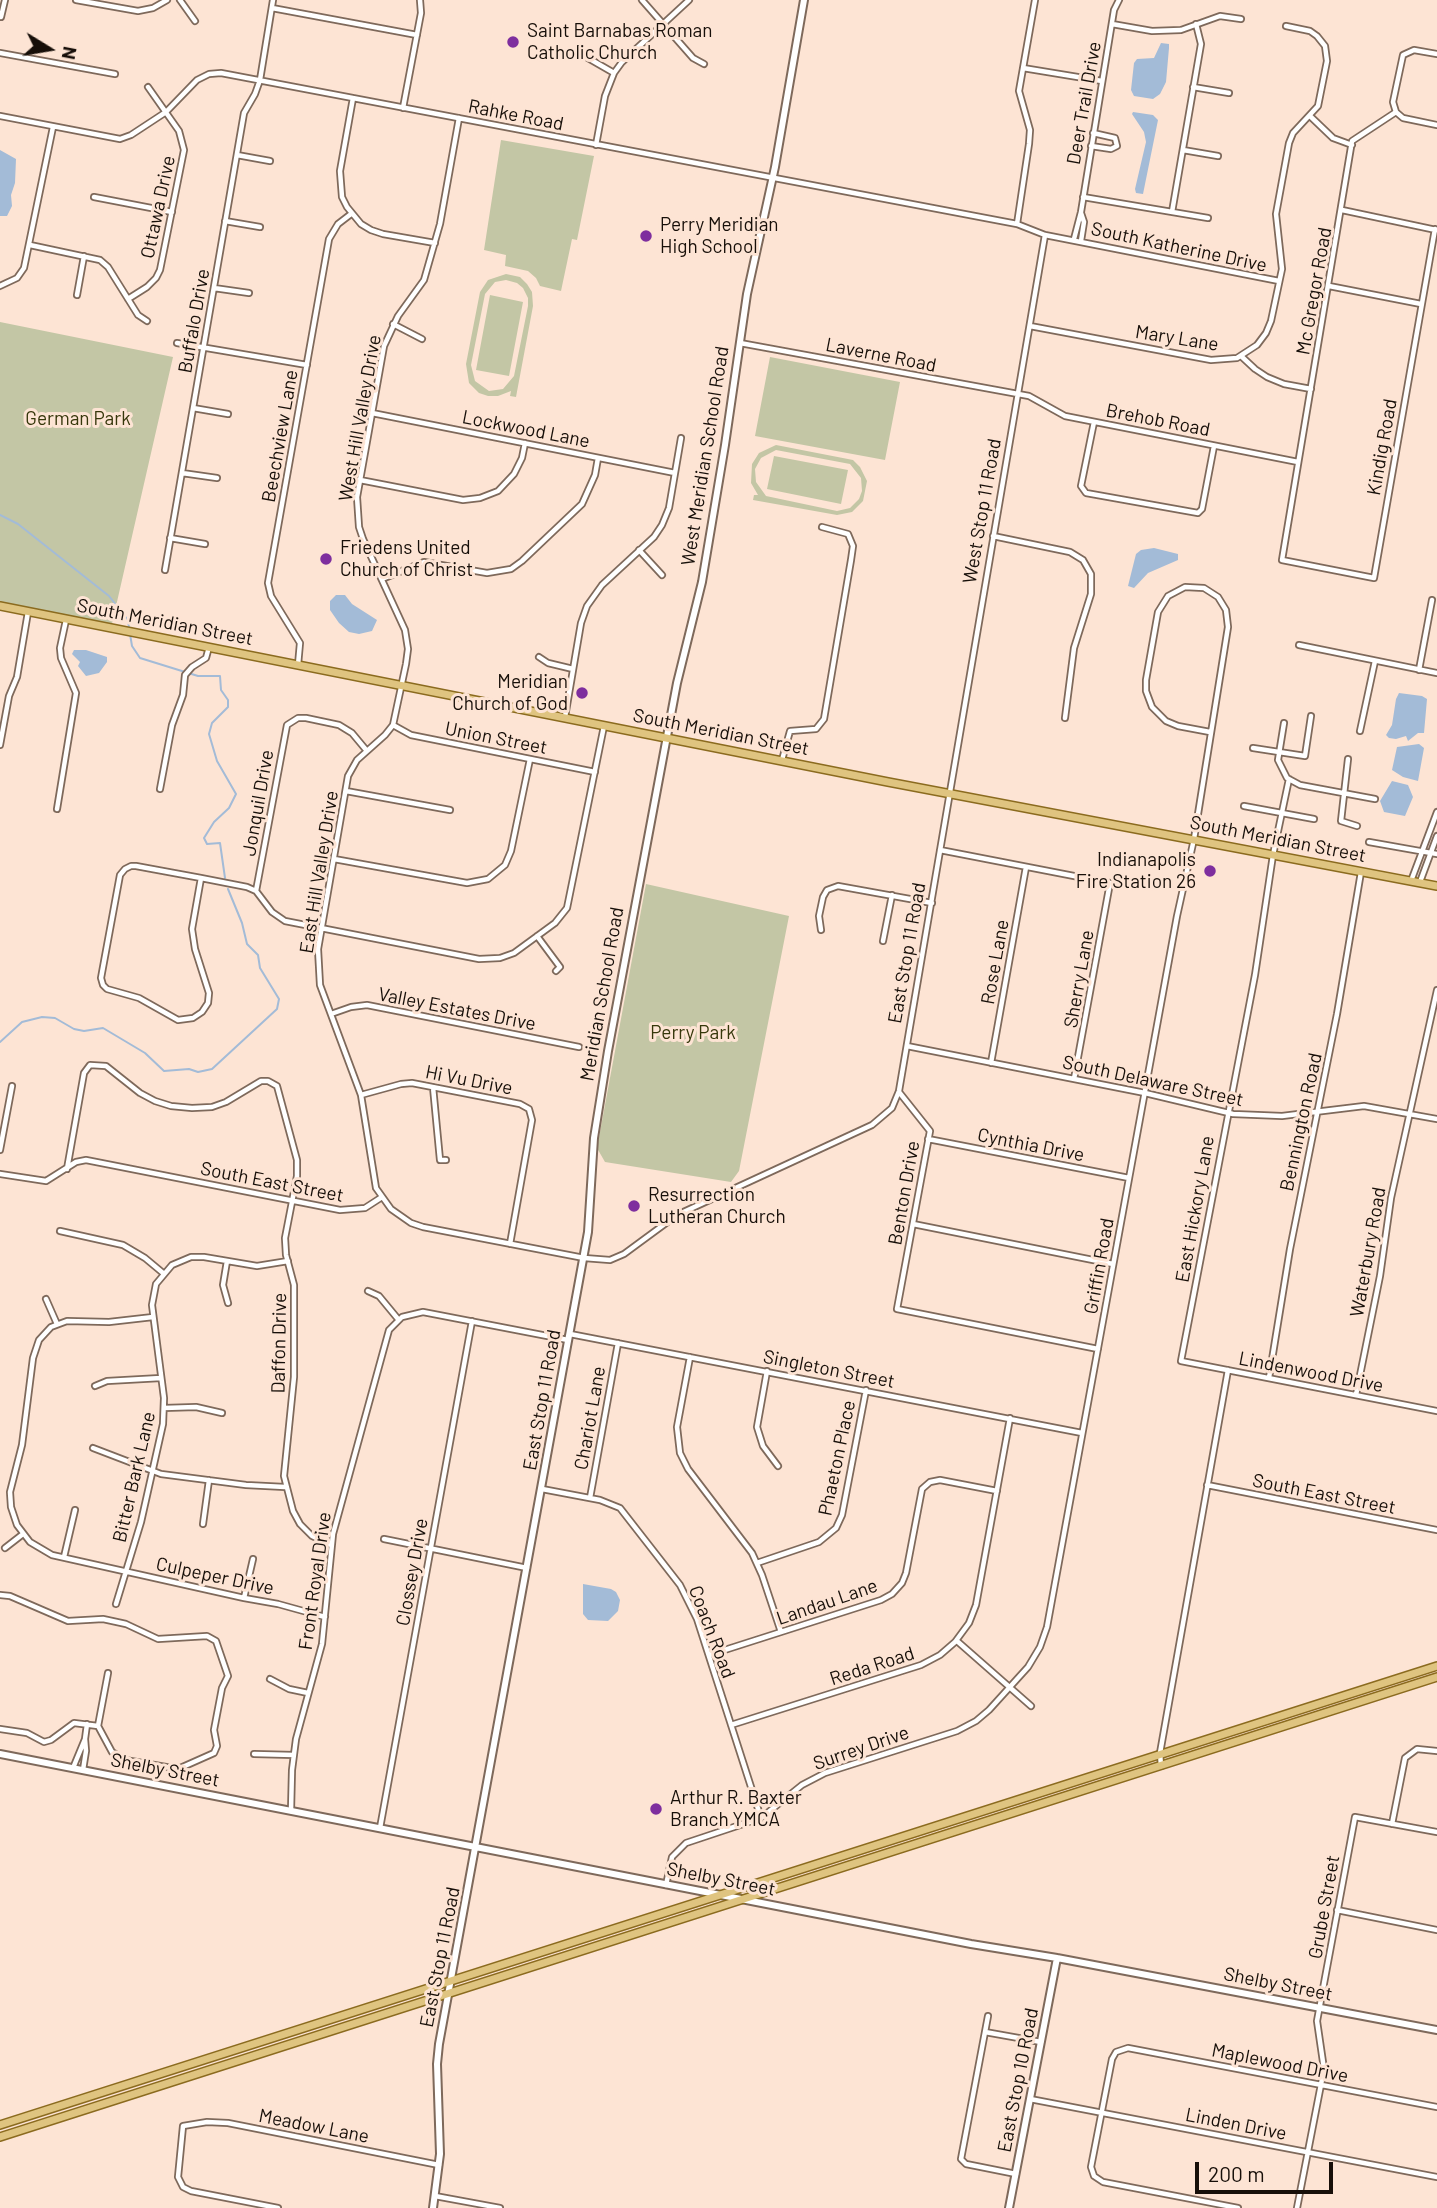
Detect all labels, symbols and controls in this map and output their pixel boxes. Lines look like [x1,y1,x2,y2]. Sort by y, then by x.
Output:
north arrow [14,14,84,84]
place label: Saint Barnabas Roman Catholic Church [527,20,713,64]
marker: Saint Barnabas Roman Catholic Church [505,34,521,50]
street label: Deer Trail Drive [1062,40,1106,166]
text: N [58,45,83,61]
street label: Rahke Road [466,95,566,135]
street label: Ottawa Drive [136,153,180,261]
place label: Perry Meridian High School [660,214,779,258]
street label: South Katherine Drive [1089,217,1269,277]
street label: Mc Gregor Road [1292,225,1336,357]
marker: Perry Meridian High School [638,228,654,244]
street label: Buffalo Drive [174,267,214,375]
street label: Mary Lane [1134,320,1220,356]
street label: West Hill Valley Drive [334,333,386,503]
street label: Laverne Road [824,333,938,377]
street label: West Meridian School Road [676,345,734,567]
street label: Beechview Lane [257,368,303,504]
street label: Kindig Road [1362,397,1402,497]
street label: Brehob Road [1104,399,1212,441]
street label: Lockwood Lane [460,405,592,453]
park label: German Park [25,408,131,430]
street label: West Stop 11 Road [958,437,1006,585]
place label: Friedens United Church of Christ [340,537,473,581]
marker: Friedens United Church of Christ [318,551,334,567]
street label: South Meridian Street [75,594,255,650]
place label: Meridian Church of God [452,671,568,715]
marker: Meridian Church of God [574,685,590,701]
street label: South Meridian Street [631,704,811,760]
street label: Union Street [443,717,549,759]
street label: Jonquil Drive [237,748,279,858]
street label: East Hill Valley Drive [295,789,343,955]
street label: South Meridian Street [1188,811,1368,867]
place label: Indianapolis Fire Station 26 [1076,849,1196,893]
marker: Indianapolis Fire Station 26 [1202,863,1218,879]
street label: East Stop 11 Road [883,881,931,1025]
street label: Meridian School Road [575,905,629,1083]
street label: Rose Lane [976,918,1014,1006]
street label: Sherry Lane [1059,928,1099,1030]
street label: Valley Estates Drive [376,983,538,1035]
park label: Perry Park [650,1022,736,1044]
street label: South Delaware Street [1061,1051,1245,1111]
street label: Bennington Road [1275,1051,1327,1193]
street label: Hi Vu Drive [423,1060,515,1100]
street label: Cynthia Drive [976,1123,1086,1167]
street label: East Hickory Lane [1171,1134,1219,1284]
street label: Benton Drive [884,1139,924,1247]
street label: South East Street [198,1157,346,1207]
place label: Resurrection Lutheran Church [648,1184,786,1228]
street label: Waterbury Road [1345,1185,1391,1319]
marker: Resurrection Lutheran Church [626,1198,642,1214]
street label: Griffin Road [1079,1216,1119,1316]
street label: Daffon Drive [267,1292,291,1394]
street label: East Stop 11 Road [518,1328,566,1472]
street label: Singleton Street [761,1345,897,1393]
street label: Lindenwood Drive [1237,1347,1385,1397]
street label: Chariot Lane [570,1364,610,1472]
street label: Phaeton Place [814,1398,860,1518]
street label: Bitter Bark Lane [108,1409,160,1545]
street label: South East Street [1250,1469,1398,1519]
street label: Front Royal Drive [294,1511,336,1651]
street label: Clossey Drive [391,1516,433,1628]
street label: Culpeper Drive [154,1552,276,1600]
street label: Landau Lane [773,1574,881,1630]
street label: Coach Road [684,1582,740,1682]
street label: Reda Road [827,1642,917,1690]
street label: Surrey Drive [810,1721,912,1775]
street label: Shelby Street [109,1748,221,1792]
place label: Arthur R. Baxter Branch YMCA [670,1787,802,1831]
marker: Arthur R. Baxter Branch YMCA [648,1801,664,1817]
street label: Grube Street [1304,1853,1344,1961]
street label: Shelby Street [665,1857,777,1901]
street label: East Stop 11 Road [415,1885,465,2029]
street label: Shelby Street [1222,1962,1334,2006]
street label: East Stop 10 Road [993,2006,1043,2154]
street label: Maplewood Drive [1210,2039,1350,2087]
street label: Linden Drive [1183,2103,1289,2145]
street label: Meadow Lane [257,2104,371,2148]
scale bar [1199,2148,1337,2192]
text: 200 m [1208,2161,1265,2186]

